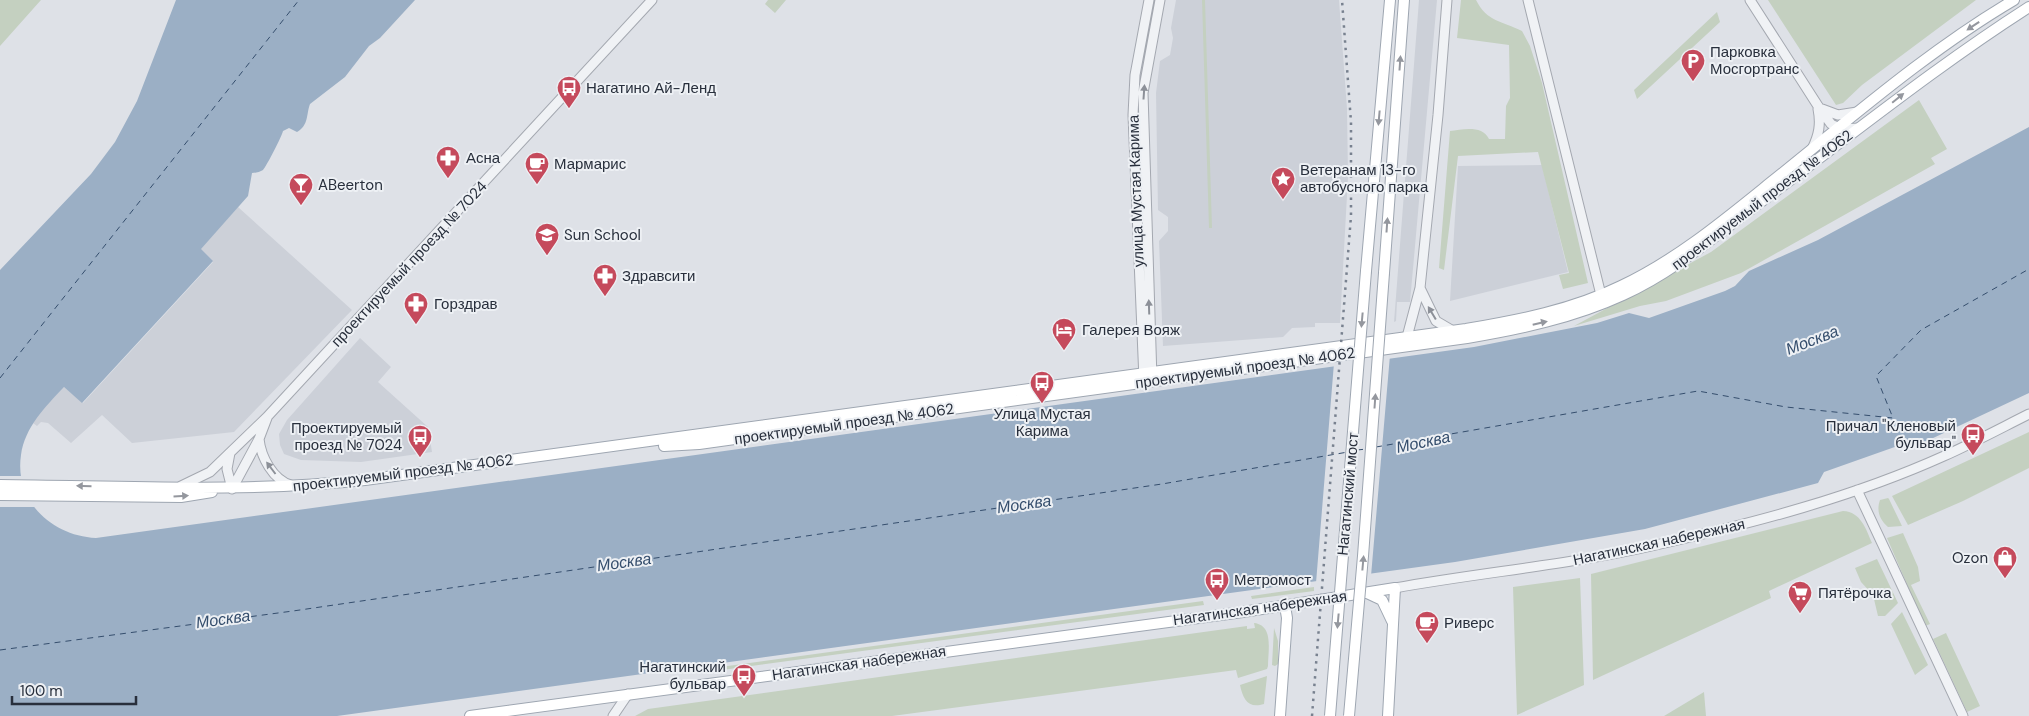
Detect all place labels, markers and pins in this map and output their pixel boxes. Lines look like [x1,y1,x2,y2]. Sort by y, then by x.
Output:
place label: Парковка Мосгортранс [1710,42,1800,79]
parking icon: Парковка Мосгортранс [1680,48,1706,82]
bus stop icon: Нагатино Ай-Ленд [556,75,582,109]
place label: Нагатино Ай-Ленд [586,78,716,98]
pharmacy icon: Асна [435,145,461,179]
place label: Асна [466,148,501,168]
cafe icon: Мармарис [524,151,550,185]
place label: Мармарис [554,154,627,174]
place label: Ветеранам 13-го автобусного парка [1300,160,1429,197]
place icon: Ветеранам 13-го автобусного парка [1270,166,1296,200]
bar icon: ABeerton [288,172,314,206]
place label: ABeerton [318,175,383,195]
school or university icon: Sun School [534,222,560,256]
place label: Sun School [564,225,641,245]
pharmacy icon: Здравсити [592,263,618,297]
place label: Здравсити [622,266,695,286]
pharmacy icon: Горздрав [403,291,429,325]
place label: Горздрав [434,294,498,314]
hotel icon: Галерея Вояж [1051,317,1077,351]
place label: Галерея Вояж [1082,320,1180,340]
bus stop icon: Улица Мустая Карима [1029,370,1055,404]
place label: Улица Мустая Карима [993,404,1091,441]
place label: Причал "Кленовый бульвар" [1826,416,1956,453]
place label: Проектируемый проезд № 7024 [291,418,402,455]
bus stop icon: Причал "Кленовый бульвар" [1960,422,1986,456]
bus stop icon: Проектируемый проезд № 7024 [407,424,433,458]
shop icon: Ozon [1992,545,2018,579]
place label: Ozon [1952,548,1988,568]
bus stop icon: Метромост [1204,567,1230,601]
place label: Метромост [1234,570,1311,590]
supermarket icon: Пятёрочка [1787,580,1813,614]
place label: Пятёрочка [1818,583,1892,603]
cafe icon: Риверс [1414,610,1440,644]
place label: Риверс [1444,613,1495,633]
place label: Нагатинский бульвар [639,657,726,694]
bus stop icon: Нагатинский бульвар [731,663,757,697]

